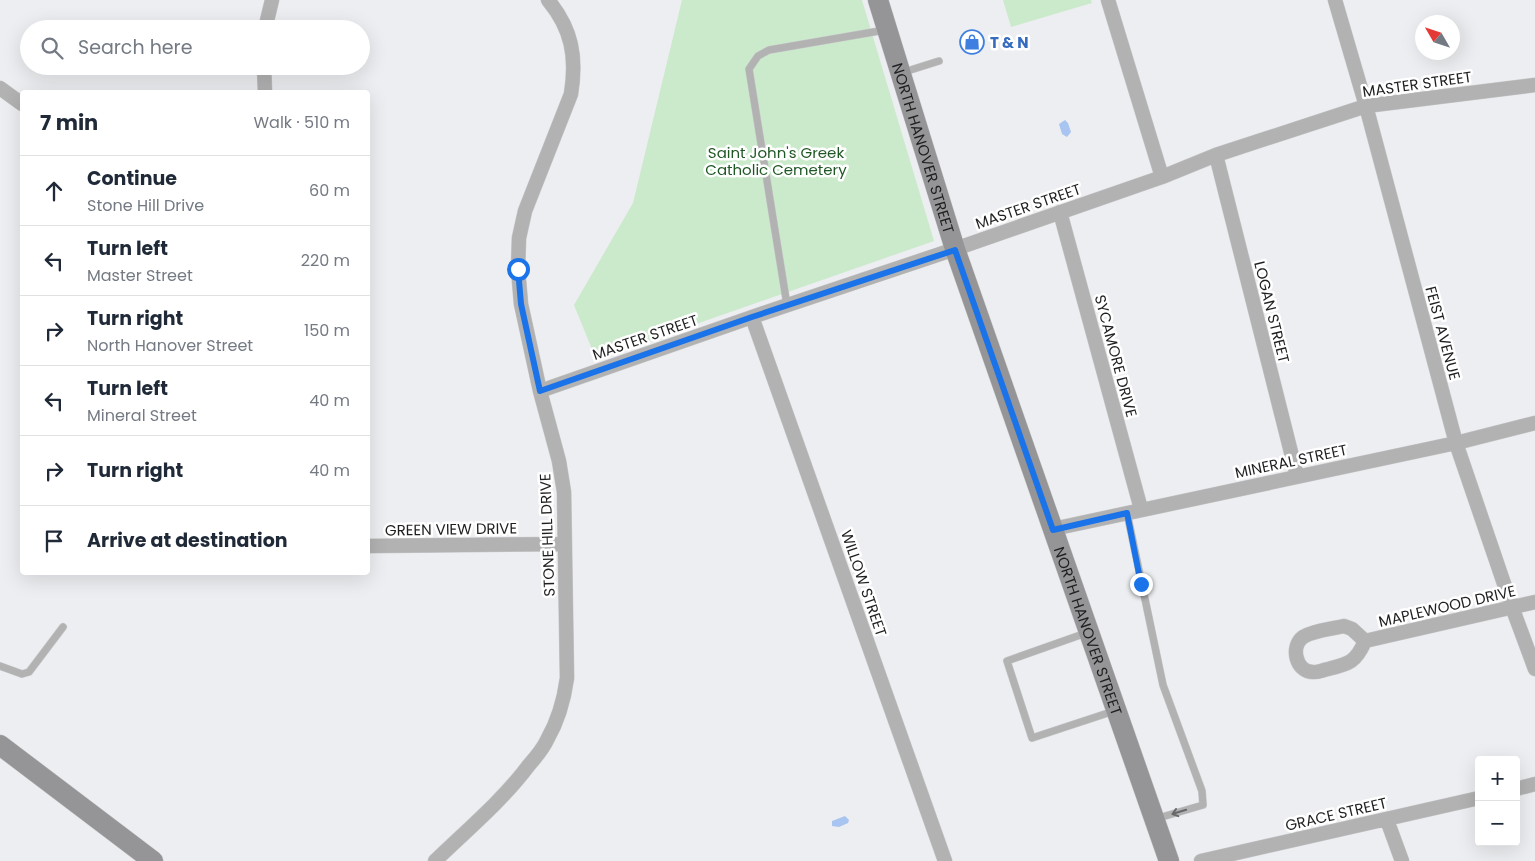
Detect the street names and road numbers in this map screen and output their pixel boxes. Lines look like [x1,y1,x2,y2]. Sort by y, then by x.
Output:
street label: NORTH HANOVER STREET [888,60,960,236]
street label: MASTER STREET [1361,66,1473,102]
street label: MASTER STREET [972,178,1084,234]
street label: LOGAN STREET [1249,259,1295,365]
street label: FEIST AVENUE [1420,284,1466,382]
street label: SYCAMORE DRIVE [1090,292,1142,420]
street label: MASTER STREET [589,309,701,365]
street label: MINERAL STREET [1233,439,1349,483]
street label: STONE HILL DRIVE [534,473,560,597]
street label: GREEN VIEW DRIVE [385,517,517,541]
street label: WILLOW STREET [836,527,892,639]
street label: NORTH HANOVER STREET [1049,543,1128,718]
street label: MAPLEWOOD DRIVE [1376,580,1518,632]
street label: GRACE STREET [1283,792,1389,836]

